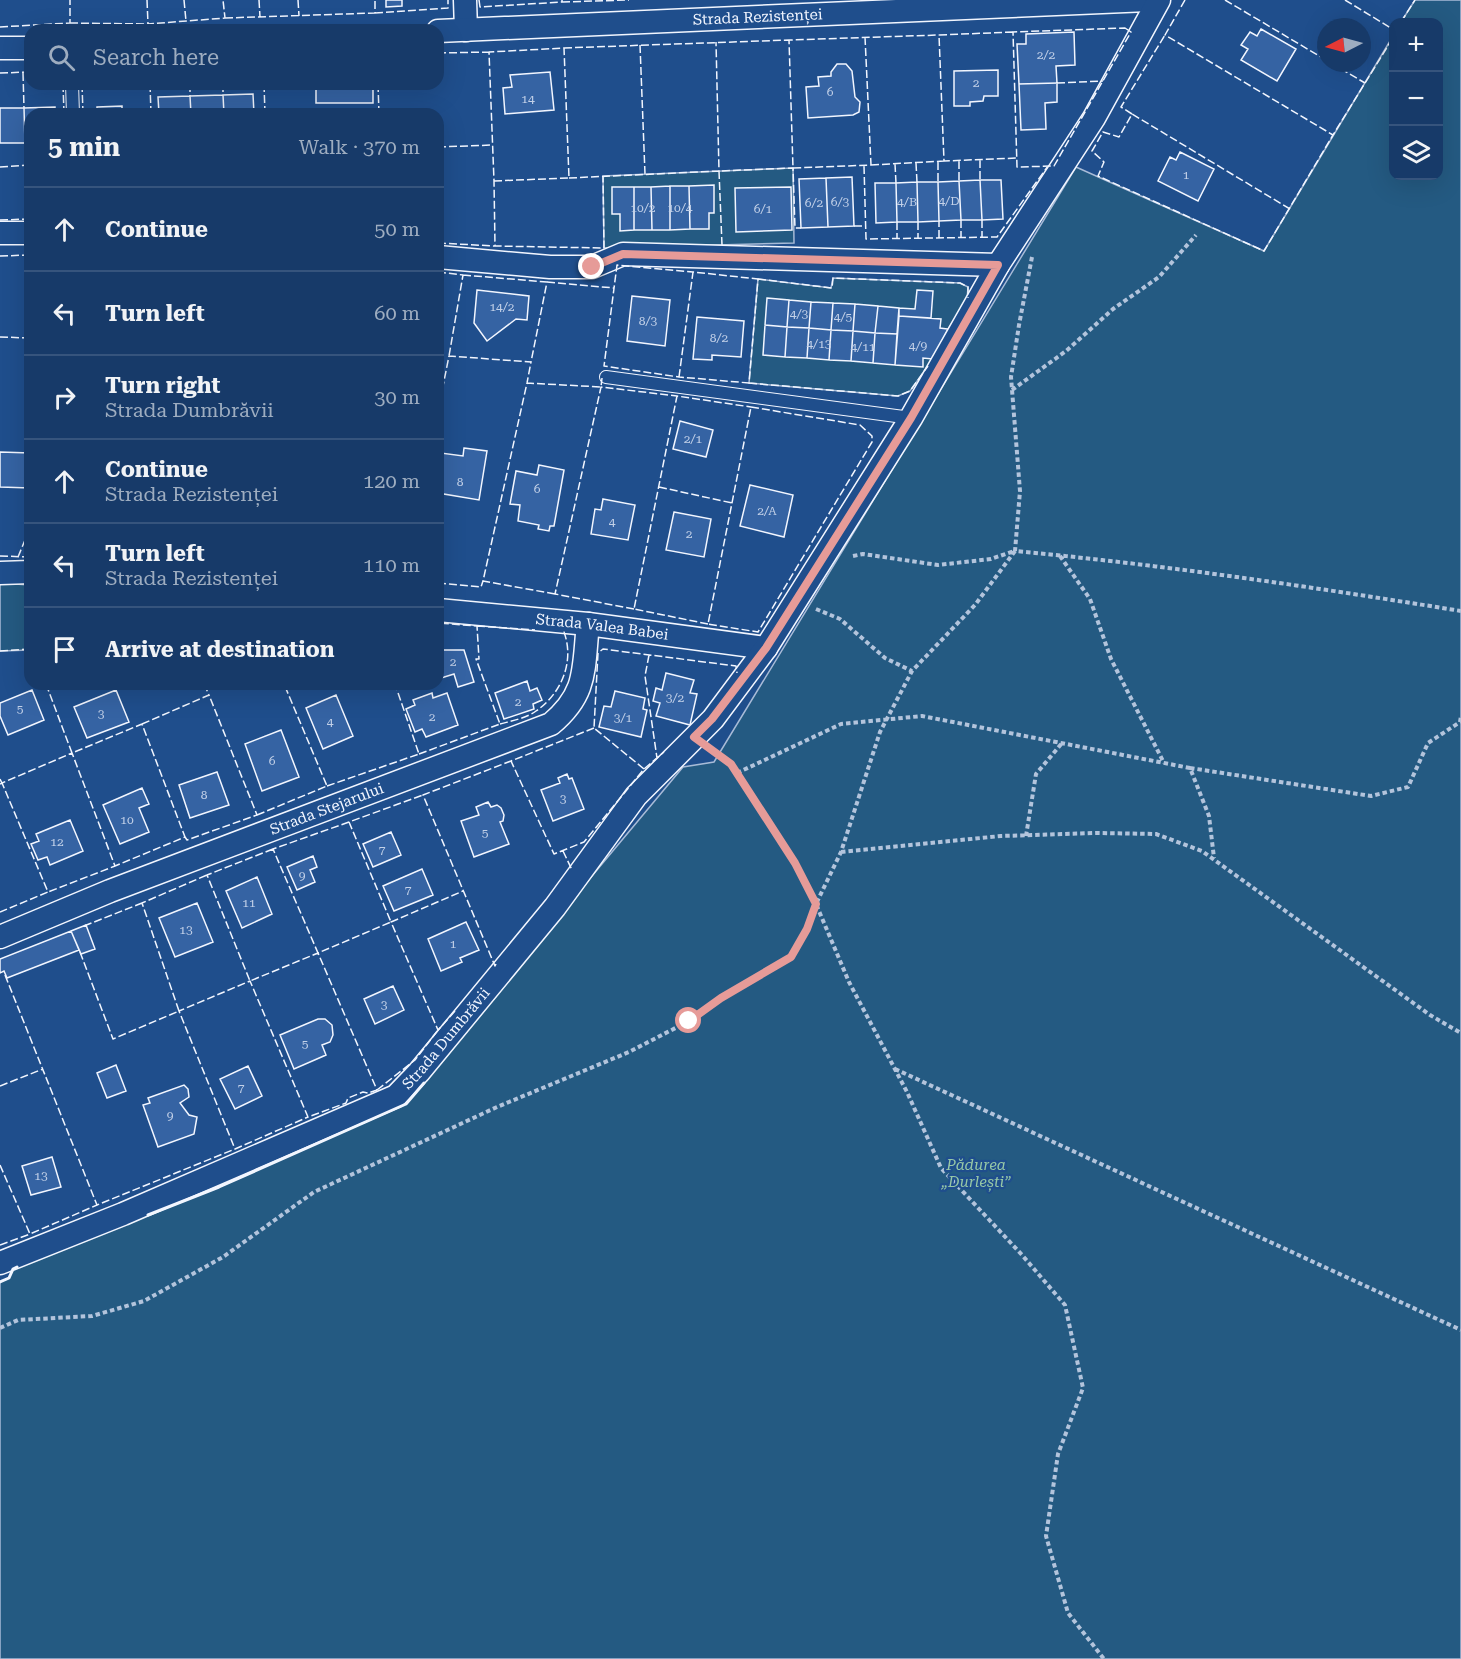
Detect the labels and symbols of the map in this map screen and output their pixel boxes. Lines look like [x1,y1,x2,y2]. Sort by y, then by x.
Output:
street label: Strada Rezistenței [692,5,823,29]
north arrow [1317,18,1371,72]
house number: 2/2 [1037,48,1056,62]
house number: 2 [973,76,980,90]
house number: 6 [827,85,834,99]
house number: 14 [521,92,535,106]
house number: 1 [1183,168,1190,182]
house number: 4/D [938,194,960,208]
house number: 6/3 [831,195,850,209]
house number: 4/B [897,195,917,209]
house number: 6/2 [805,196,824,210]
house number: 10/2 [630,201,656,215]
house number: 10/4 [667,201,693,215]
house number: 6/1 [754,202,773,216]
route end [578,253,604,279]
house number: 14/2 [489,300,515,314]
house number: 4/3 [790,307,809,321]
house number: 4/5 [834,310,853,324]
house number: 8/3 [639,314,658,328]
house number: 8/2 [710,331,729,345]
house number: 4/13 [806,337,832,351]
house number: 4/9 [909,339,928,353]
house number: 4/11 [850,340,876,354]
house number: 2/1 [684,432,703,446]
house number: 8 [457,475,464,489]
house number: 6 [534,482,541,496]
house number: 2/A [757,504,777,518]
house number: 4 [609,515,616,529]
house number: 2 [686,527,693,541]
street label: Strada Valea Babei [535,610,670,644]
house number: 2 [450,655,457,669]
house number: 3/2 [666,691,685,705]
house number: 2 [515,695,522,709]
house number: 5 [17,702,24,716]
house number: 3 [98,707,105,721]
house number: 2 [429,710,436,724]
house number: 3/1 [614,711,633,725]
house number: 4 [327,715,334,729]
house number: 6 [269,754,276,768]
street label: Strada Stejarului [267,779,386,839]
house number: 8 [201,788,208,802]
house number: 3 [560,792,567,806]
house number: 10 [120,813,134,827]
house number: 5 [482,826,489,840]
house number: 12 [50,835,64,849]
house number: 7 [379,843,386,857]
house number: 9 [299,869,306,883]
house number: 7 [405,883,412,897]
house number: 11 [242,896,256,910]
house number: 13 [179,923,193,937]
house number: 1 [450,937,457,951]
street label: Strada Dumbrăvii [398,984,494,1093]
house number: 3 [381,998,388,1012]
route start [675,1007,701,1033]
house number: 5 [302,1037,309,1051]
house number: 7 [238,1081,245,1095]
house number: 9 [167,1109,174,1123]
park label: Pădurea „Durlești” [940,1156,1011,1192]
house number: 13 [34,1169,48,1183]

